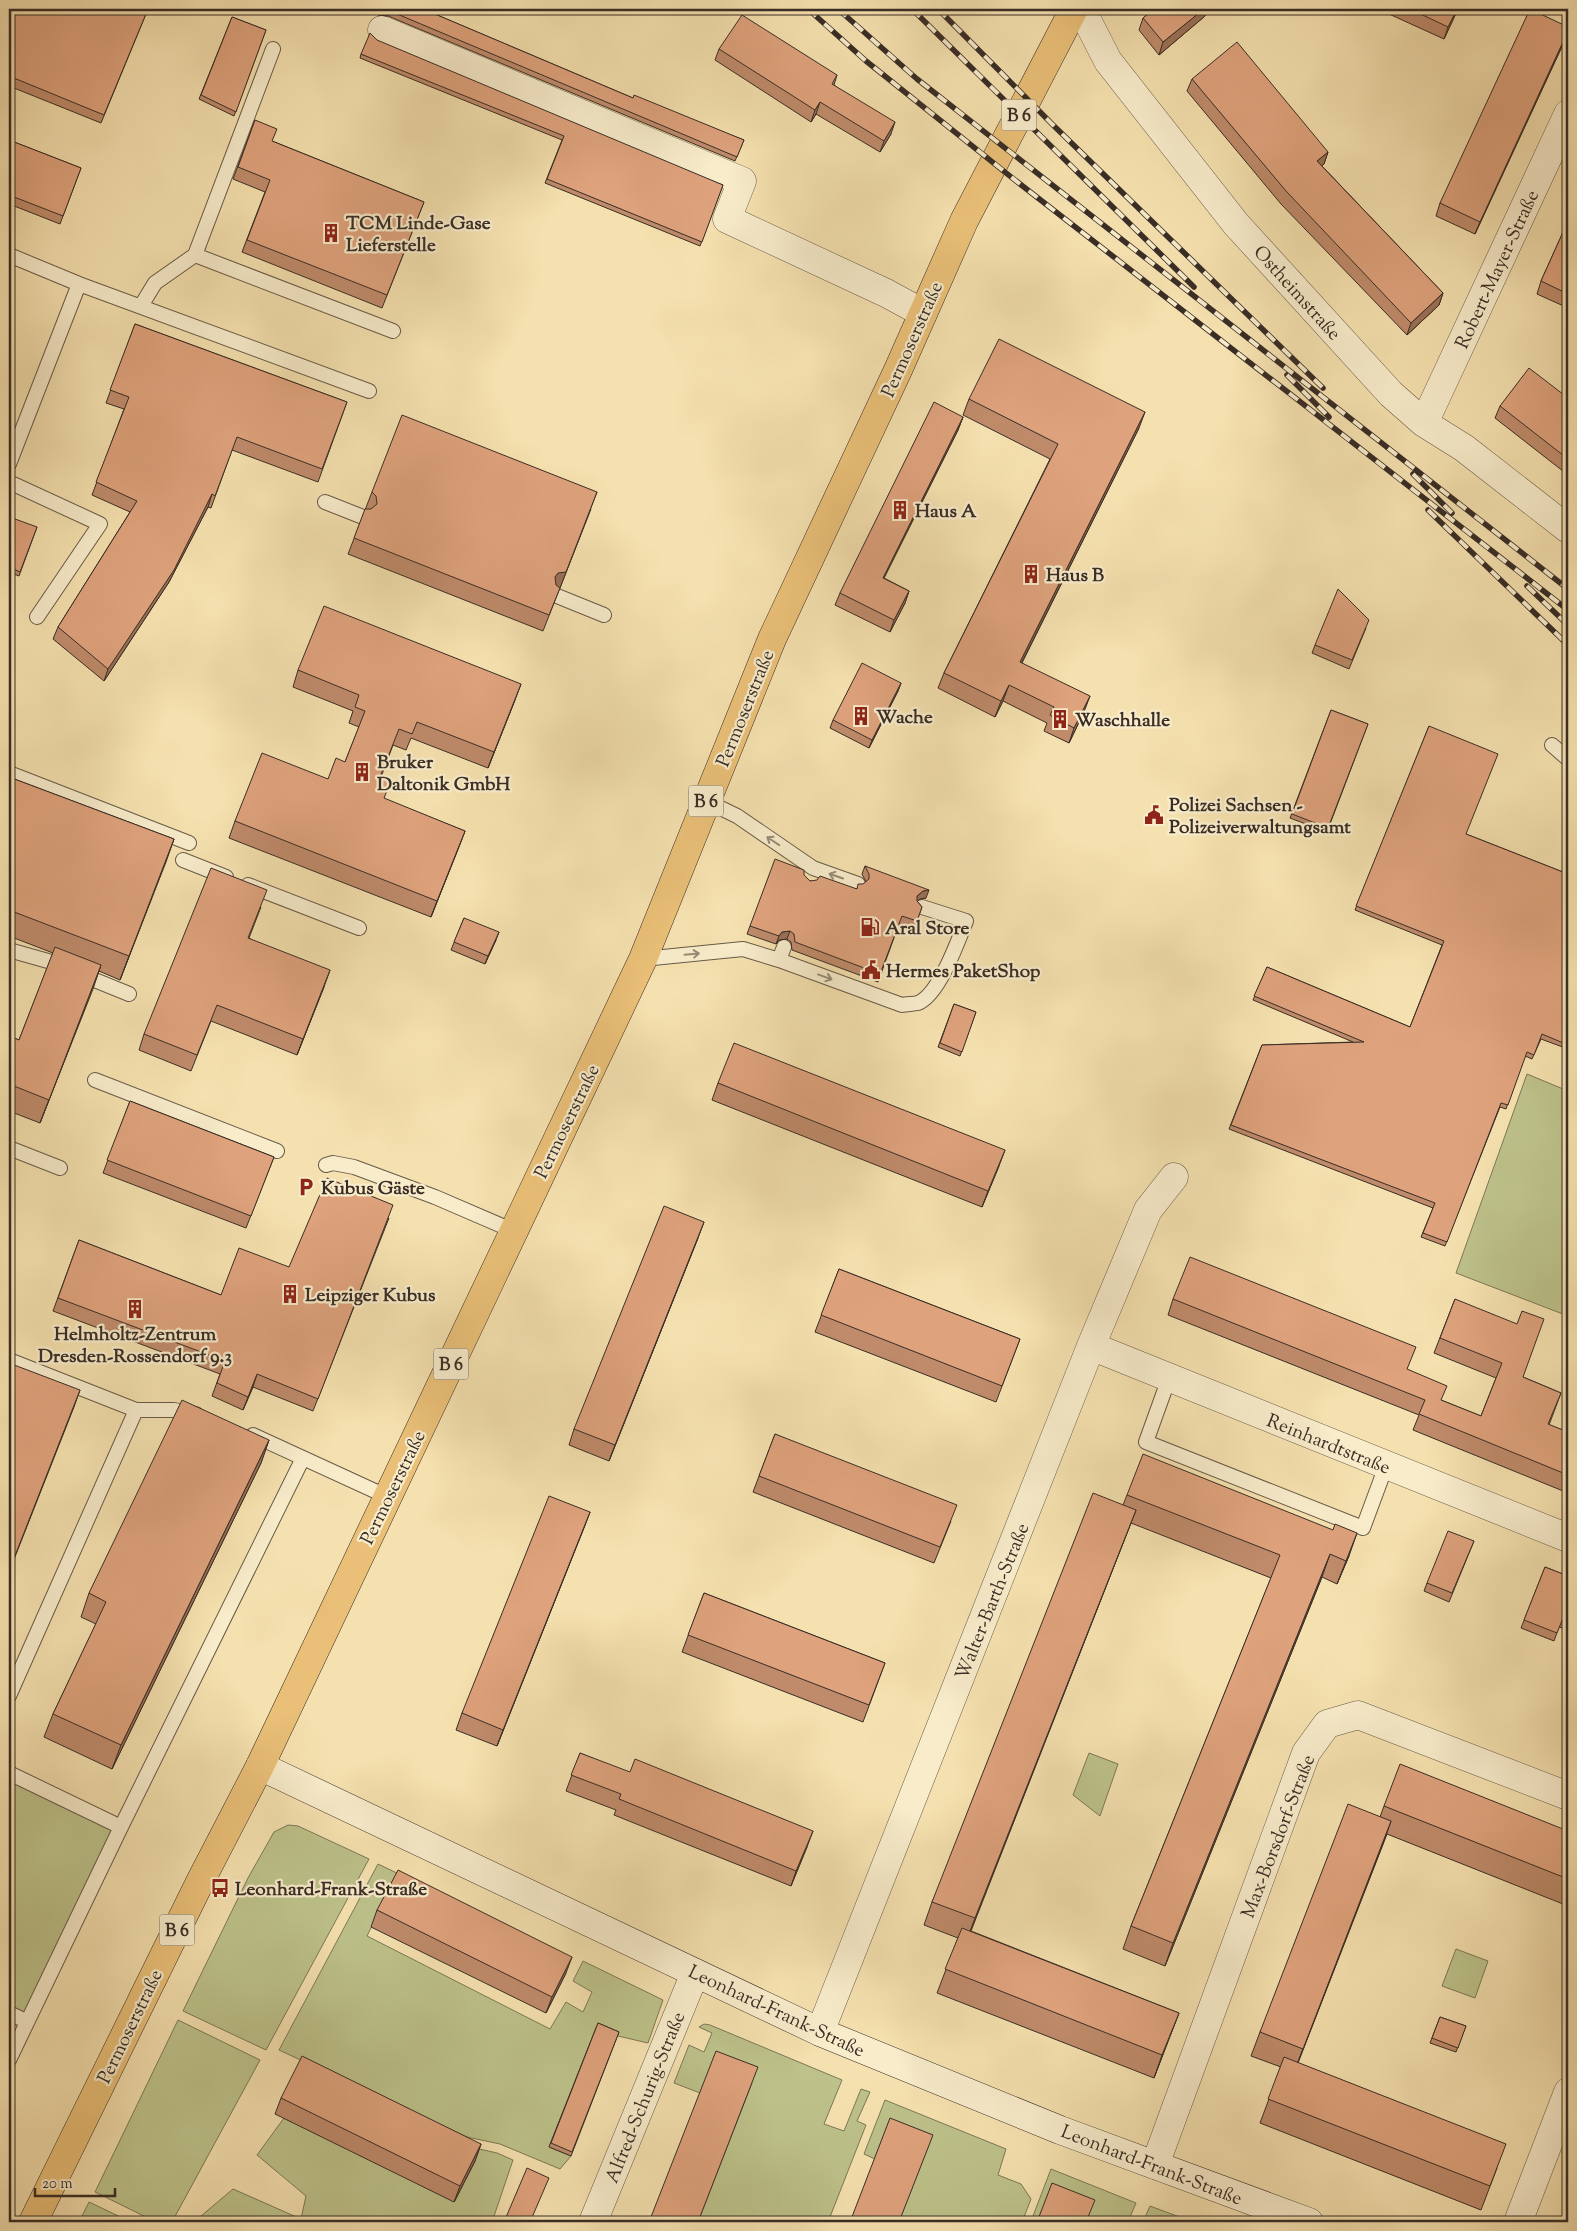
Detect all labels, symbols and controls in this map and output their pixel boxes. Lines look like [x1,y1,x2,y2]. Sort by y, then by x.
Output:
road number: B 6 [1002,100,1036,130]
street label: Robert-Mayer-Straße [1450,186,1547,354]
place label: TCM Linde-Gase Lieferstelle [346,211,491,260]
building icon: TCM Linde-Gase Lieferstelle [320,222,342,244]
street label: Ostheimstraße [1246,240,1346,347]
street label: Permoserstraße [876,278,951,402]
building icon: Haus A [889,499,911,521]
place label: Haus A [915,499,977,526]
building icon: Haus B [1020,563,1042,585]
place label: Haus B [1046,563,1104,590]
street label: Permoserstraße [711,646,782,771]
building icon: Wache [850,705,872,727]
place label: Wache [876,705,933,732]
building icon: Waschhalle [1049,708,1071,730]
place label: Waschhalle [1075,708,1170,735]
place label: Bruker Daltonik GmbH [377,750,511,799]
building icon: Bruker Daltonik GmbH [351,761,373,783]
road number: B 6 [688,786,724,816]
place label: Polizei Sachsen - Polizeiverwaltungsamt [1169,793,1351,842]
public building icon: Polizei Sachsen - Polizeiverwaltungsamt [1143,804,1165,826]
one-way arrow [766,836,780,846]
one-way arrow [828,871,844,880]
fuel station icon: Aral Store [859,916,881,938]
place label: Aral Store [885,916,970,943]
one-way arrow [684,949,700,958]
public building icon: Hermes PaketShop [860,959,882,981]
place label: Hermes PaketShop [886,959,1041,986]
one-way arrow [817,973,832,982]
street label: Permoserstraße [529,1060,608,1184]
parking icon: Kubus Gäste [295,1176,317,1198]
place label: Kubus Gäste [321,1176,425,1203]
building icon: Leipziger Kubus [279,1283,301,1305]
place label: Leipziger Kubus [305,1283,436,1310]
building icon: Helmholtz-Zentrum Dresden-Rossendorf 9.3 [124,1298,146,1320]
place label: Helmholtz-Zentrum Dresden-Rossendorf 9.3 [38,1322,232,1371]
road number: B 6 [434,1348,468,1380]
street label: Reinhardtstraße [1262,1408,1394,1482]
street label: Permoserstraße [355,1426,434,1550]
street label: Walter-Barth-Straße [950,1519,1037,1684]
street label: Max-Borsdorf-Straße [1236,1751,1323,1923]
bus stop icon: Leonhard-Frank-Straße [209,1877,231,1899]
place label: Leonhard-Frank-Straße [235,1877,427,1904]
road number: B 6 [160,1914,194,1946]
street label: Leonhard-Frank-Straße [683,1959,869,2065]
street label: Permoserstraße [92,1965,171,2089]
street label: Alfred-Schurig-Straße [600,2008,693,2188]
street label: Leonhard-Frank-Straße [1057,2119,1246,2213]
scale bar [35,2166,115,2198]
text: 20 m [42,2174,73,2195]

